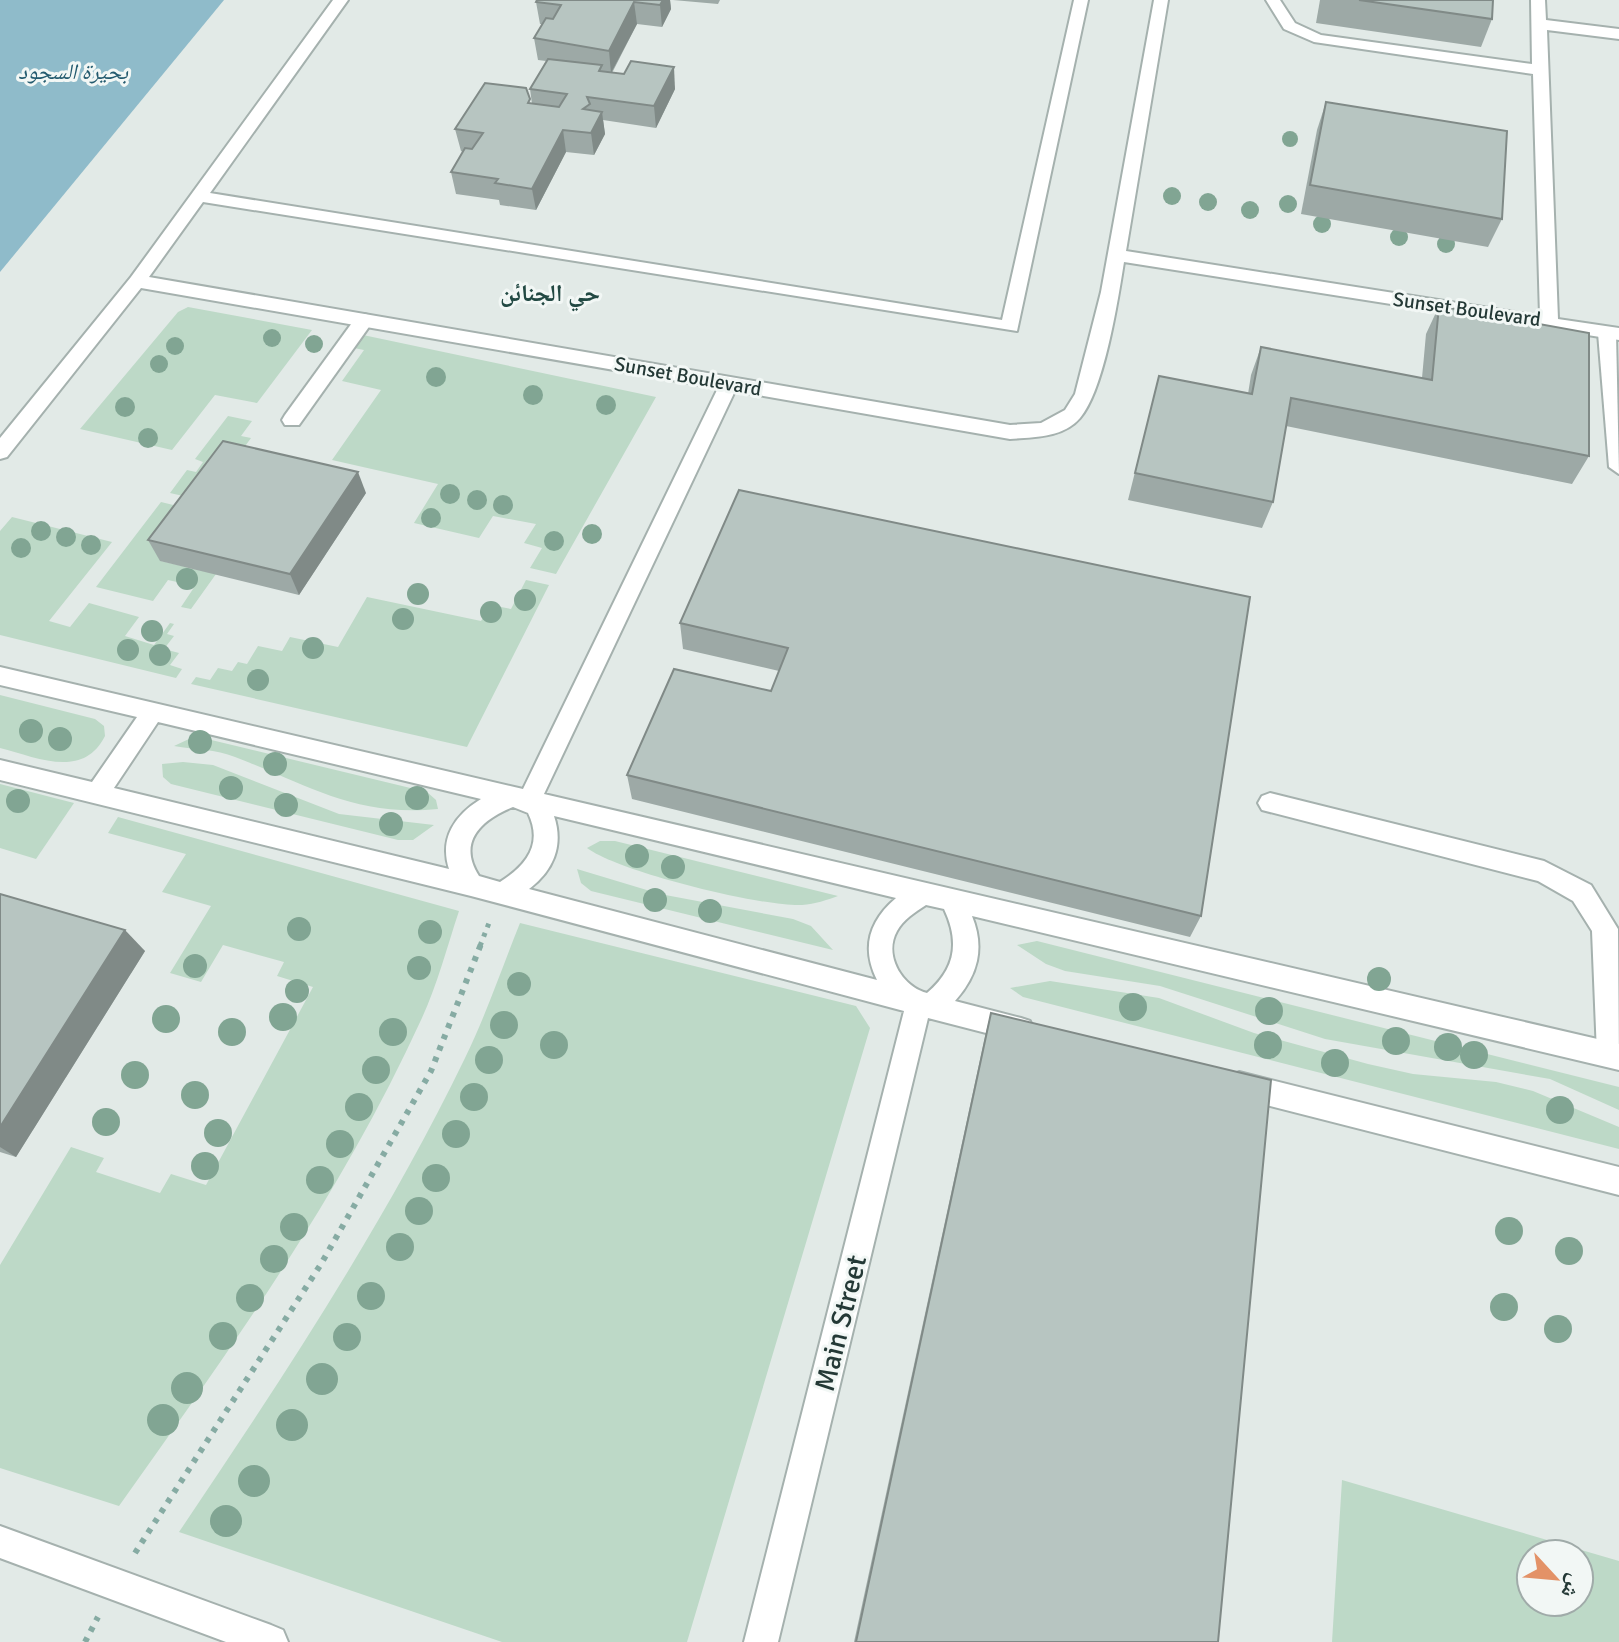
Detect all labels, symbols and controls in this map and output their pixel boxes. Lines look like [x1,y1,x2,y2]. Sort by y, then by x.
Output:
water label: بحيرة السجود [18,58,129,85]
district label: حي الجنائن [500,278,600,312]
street label: Sunset Boulevard [1391,287,1542,332]
street label: Sunset Boulevard [612,351,763,402]
street label: Main Street [808,1252,874,1395]
north arrow [1515,1538,1595,1618]
text: ش [1555,1570,1590,1603]

